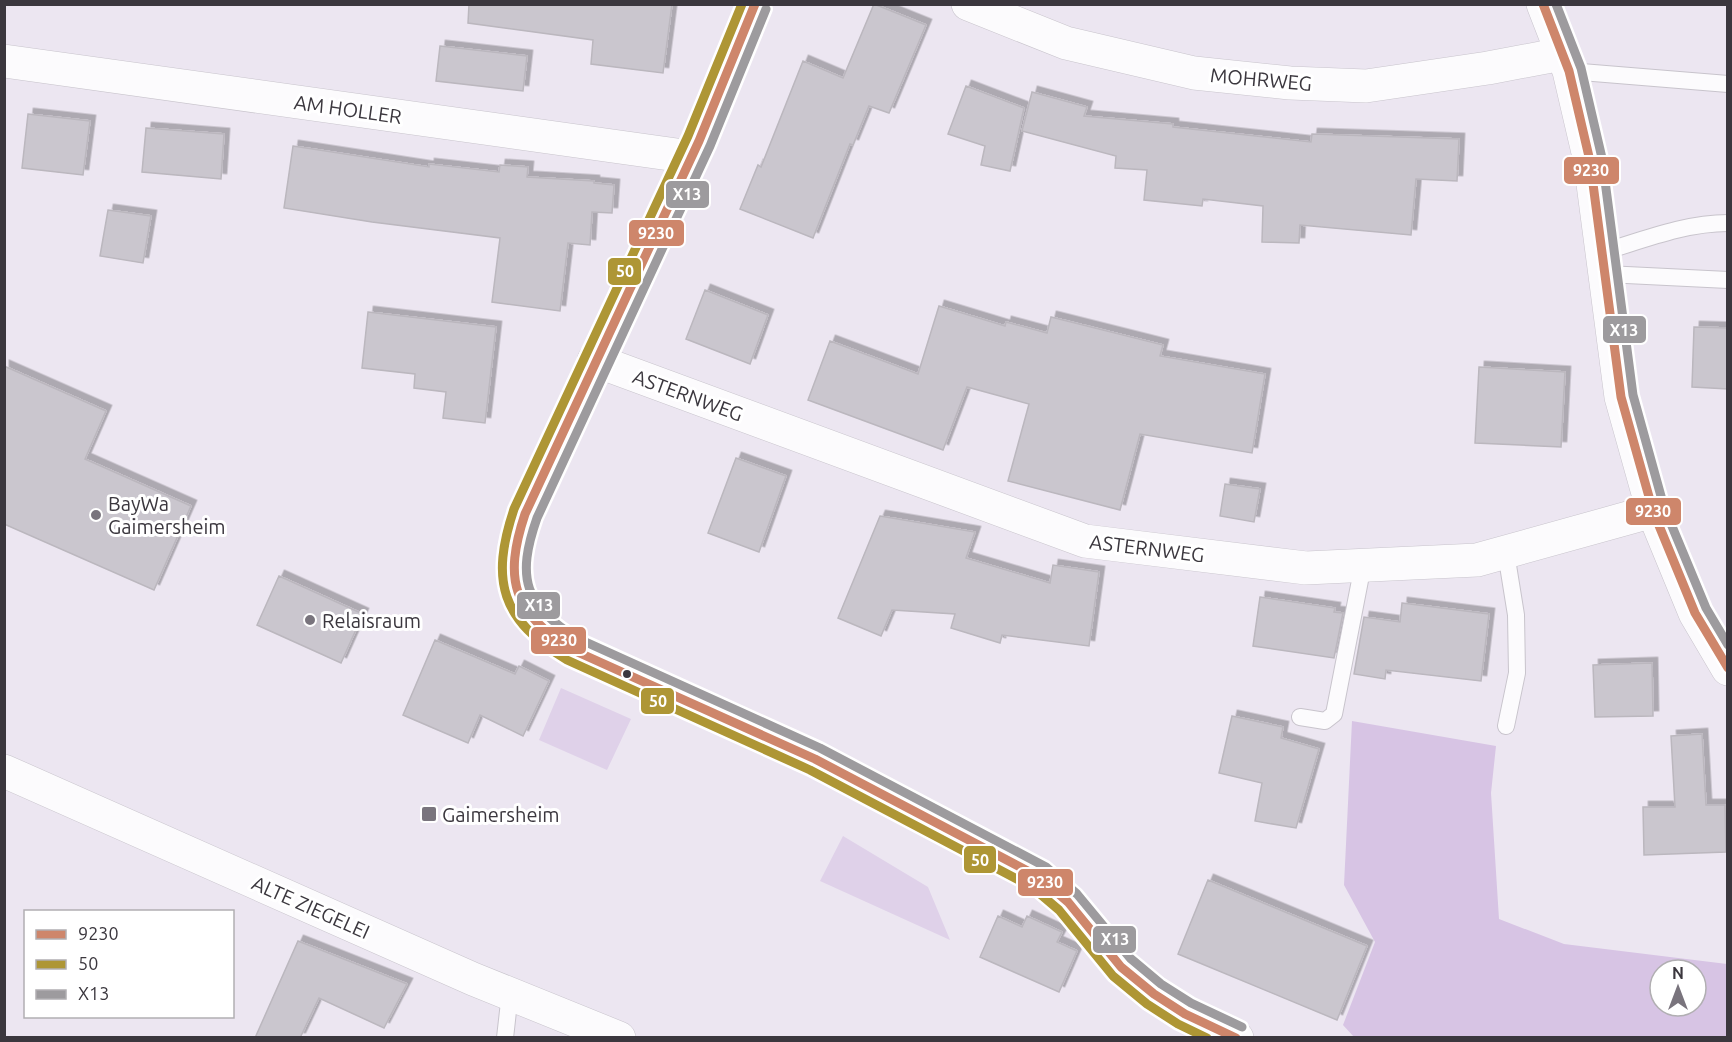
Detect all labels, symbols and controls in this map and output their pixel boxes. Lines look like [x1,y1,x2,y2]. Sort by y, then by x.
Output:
street label: MOHRWEG [1209,63,1313,95]
street label: AM HOLLER [293,90,403,128]
line badge: 9230 [1563,156,1620,185]
text: 9230 [1573,161,1609,179]
line badge: X13 [665,180,710,209]
text: X13 [673,185,701,203]
line badge: 9230 [628,219,685,247]
text: 9230 [638,224,674,242]
line badge: 50 [607,257,642,286]
text: 50 [616,262,634,280]
line badge: X13 [1602,315,1647,344]
text: X13 [1610,321,1638,339]
street label: ASTERNWEG [630,364,746,426]
place label: BayWa Gaimersheim [108,492,226,538]
line badge: 9230 [1625,497,1682,526]
text: 9230 [1635,502,1671,520]
marker: BayWa Gaimersheim [89,508,103,522]
street label: ASTERNWEG [1088,530,1206,566]
line badge: X13 [516,591,561,620]
text: X13 [525,596,553,614]
place label: Relaisraum [322,609,421,632]
marker: Relaisraum [303,613,317,627]
line badge: 9230 [530,626,587,655]
text: 9230 [541,631,577,649]
unlabelled marker [621,668,633,680]
line badge: 50 [640,687,675,715]
text: 50 [649,692,667,710]
place label: Gaimersheim [442,803,560,826]
marker: Gaimersheim [420,805,438,823]
line badge: 50 [963,845,997,874]
text: 50 [971,851,989,869]
line badge: 9230 [1017,868,1074,897]
street label: ALTE ZIEGELEI [249,871,373,943]
text: 9230 [1027,873,1063,891]
legend [24,910,234,1018]
text: 9230 [78,923,119,943]
line badge: X13 [1092,925,1137,954]
text: X13 [1101,930,1129,948]
text: 50 [78,953,98,973]
north arrow [1648,958,1708,1018]
text: N [1672,964,1684,982]
text: X13 [78,983,109,1003]

